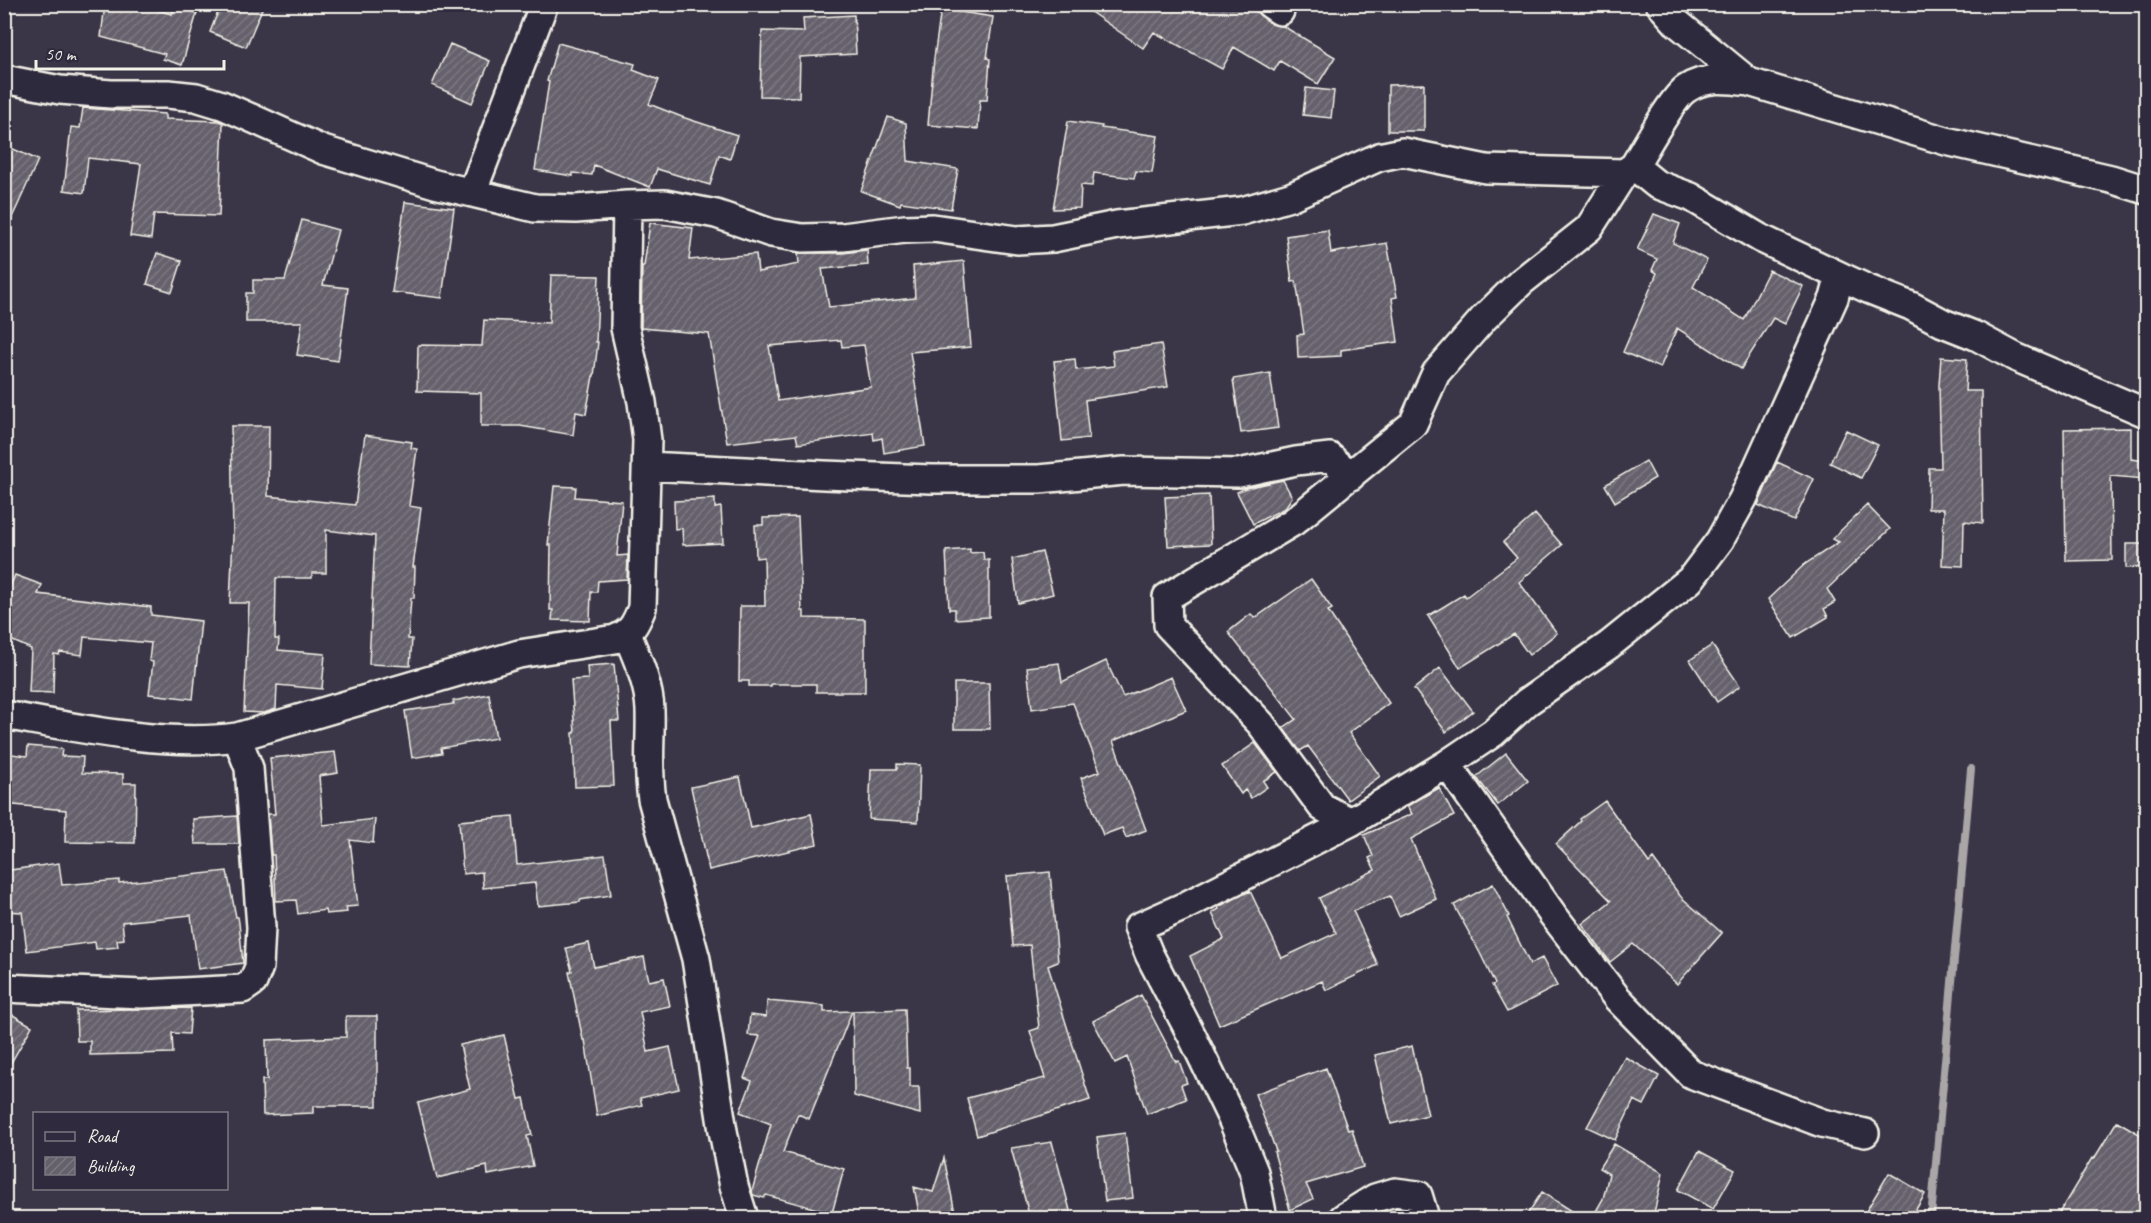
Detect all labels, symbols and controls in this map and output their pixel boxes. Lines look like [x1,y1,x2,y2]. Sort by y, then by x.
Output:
scale bar [36,33,224,71]
text: 50 m [45,43,78,65]
legend [33,1112,228,1190]
text: Road [87,1125,120,1147]
text: Building [87,1155,136,1177]

